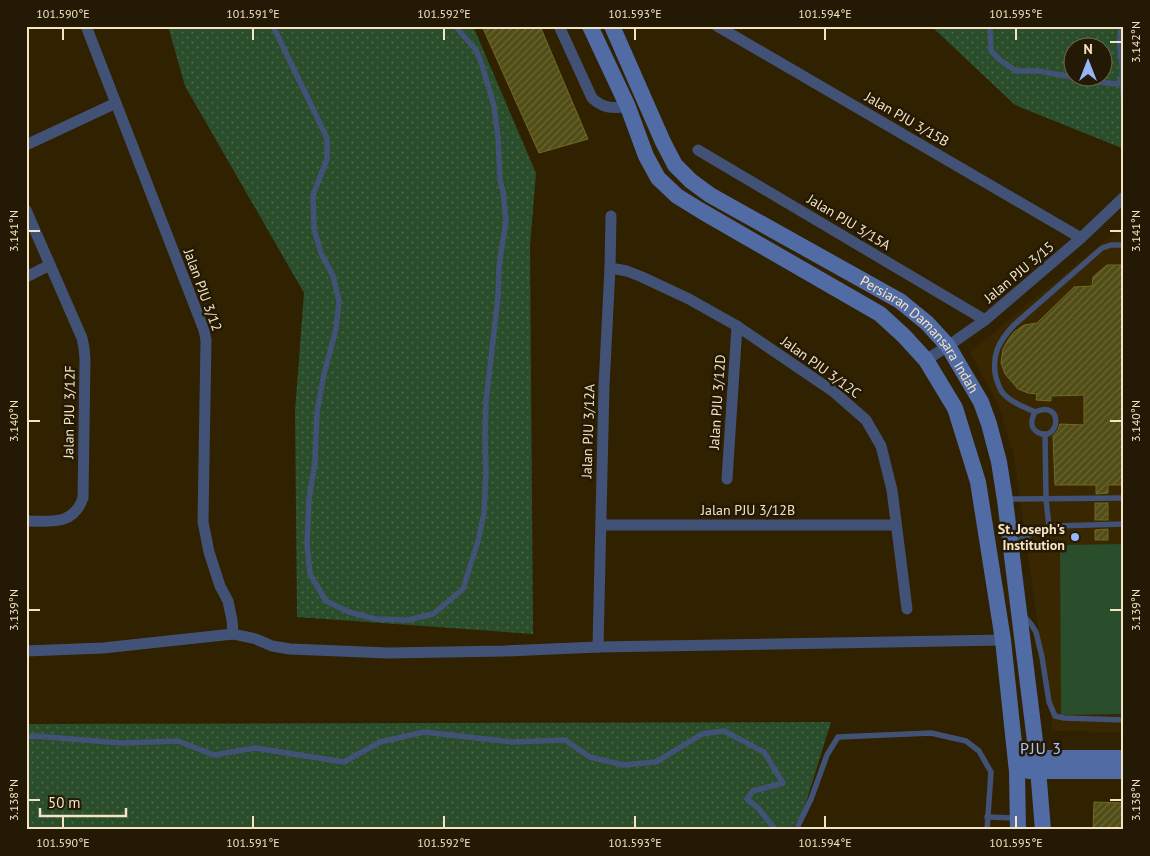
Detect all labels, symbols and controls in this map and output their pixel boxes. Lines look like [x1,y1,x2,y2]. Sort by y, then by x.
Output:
text: 101.590°E [36,6,90,21]
text: 101.591°E [226,6,280,21]
text: 101.592°E [417,6,471,21]
text: 101.593°E [608,6,662,21]
text: 101.594°E [798,6,852,21]
text: 101.595°E [989,6,1043,21]
text: 3.142°N [1128,21,1143,63]
north arrow [1062,38,1112,88]
text: N [1083,40,1093,58]
street label: Jalan PJU 3/15B [861,87,952,150]
street label: Jalan PJU 3/15A [803,189,895,254]
text: 3.141°N [6,210,21,252]
text: 3.141°N [1128,210,1143,252]
street label: Jalan PJU 3/15 [979,237,1058,307]
street label: Jalan PJU 3/12 [179,246,226,334]
street label: Persiaran Damansara Indah [857,272,983,396]
street label: Jalan PJU 3/12C [777,331,864,402]
street label: Jalan PJU 3/12D [705,354,729,451]
street label: Jalan PJU 3/12F [59,365,79,460]
street label: Jalan PJU 3/12A [577,383,599,479]
text: 3.140°N [6,400,21,442]
text: 3.140°N [1128,400,1143,442]
street label: Jalan PJU 3/12B [700,501,795,519]
place label: St. Joseph's Institution [998,520,1065,554]
marker: St. Joseph's Institution [1069,531,1081,543]
text: 3.139°N [6,589,21,631]
text: 3.139°N [1128,589,1143,631]
district label: PJU 3 [1020,738,1062,758]
text: 3.138°N [6,779,21,821]
text: 3.138°N [1128,779,1143,821]
scale bar [40,786,126,818]
text: 50 m [48,793,81,812]
text: 101.590°E [36,835,90,850]
text: 101.591°E [226,835,280,850]
text: 101.592°E [417,835,471,850]
text: 101.593°E [608,835,662,850]
text: 101.594°E [798,835,852,850]
text: 101.595°E [989,835,1043,850]

